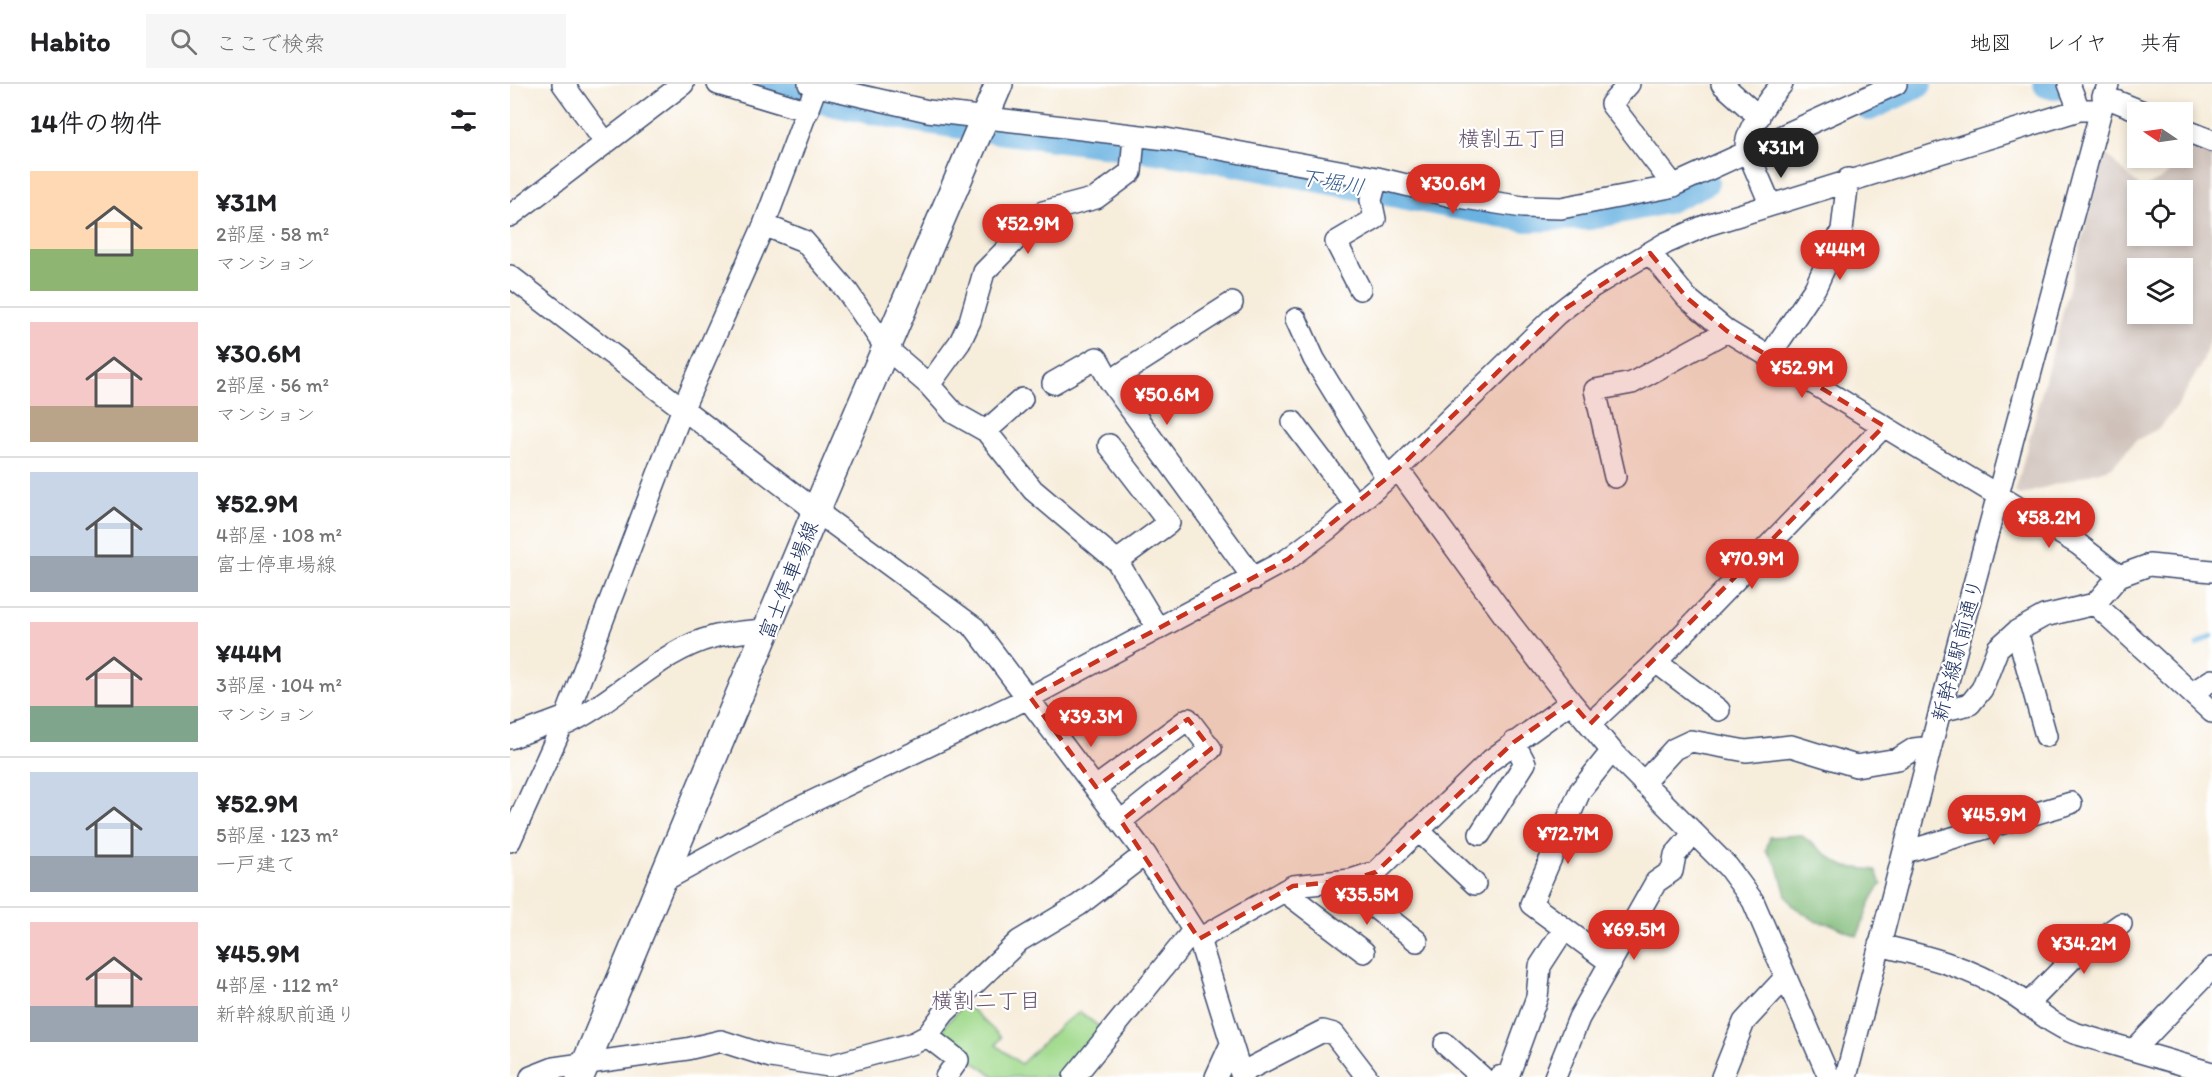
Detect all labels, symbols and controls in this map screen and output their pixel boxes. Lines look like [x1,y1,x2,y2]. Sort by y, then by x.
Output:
search box [146,14,566,68]
text: Habito [30,24,110,58]
icon: search [167,25,200,58]
text: ここで検索 [215,30,325,57]
text: 地図 [1970,30,2012,55]
text: レイヤ [2045,30,2107,55]
text: 共有 [2140,30,2182,55]
north arrow [2127,102,2193,168]
map controls [2127,102,2193,324]
icon: filters [447,104,480,137]
text: 14件の物件 [30,107,162,139]
district label: 横割五丁目 [1458,125,1568,152]
pin: ¥31M [1745,128,1817,179]
text: ¥31M [1757,135,1805,159]
water label: 下堀川 [1297,163,1367,201]
pin: ¥30.6M [1404,164,1502,215]
text: ¥30.6M [1420,171,1486,195]
button: locate [2127,180,2193,246]
text: ¥31M [216,186,277,218]
icon: home [78,195,150,267]
pin: ¥52.9M [979,204,1077,255]
text: ¥52.9M [996,211,1060,235]
text: 2部屋 · 58 m² [216,222,329,246]
pin: ¥44M [1804,230,1876,281]
text: ¥44M [1815,237,1865,261]
text: マンション [216,251,315,275]
button: layers [2127,258,2193,324]
text: ¥30.6M [216,337,301,369]
icon: home [78,346,150,418]
pin: ¥52.9M [1753,348,1851,399]
text: ¥52.9M [1770,355,1834,379]
text: 2部屋 · 56 m² [216,373,329,397]
pin: ¥50.6M [1118,375,1216,426]
text: ¥50.6M [1134,382,1200,406]
text: マンション [216,402,315,426]
text: ¥52.9M [216,487,298,519]
icon: home [78,496,150,568]
pin: ¥58.2M [2000,498,2098,549]
text: ¥58.2M [2017,505,2081,529]
street label: 富士停車場線 [753,517,823,643]
text: 4部屋 · 108 m² [216,523,342,547]
pin: ¥70.9M [1703,539,1801,590]
text: ¥70.9M [1720,546,1784,570]
text: 富士停車場線 [216,552,336,576]
street label: 新幹線駅前通り [1926,576,1988,724]
text: ¥44M [216,637,282,669]
icon: home [78,646,150,718]
text: 3部屋 · 104 m² [216,673,342,697]
pin: ¥39.3M [1042,697,1140,748]
text: マンション [216,702,315,726]
text: ¥39.3M [1059,704,1123,728]
text: ¥52.9M [216,787,298,819]
pin: ¥45.9M [1945,795,2043,846]
icon: home [78,796,150,868]
text: ¥45.9M [1962,802,2026,826]
pin: ¥72.7M [1519,814,1617,865]
text: ¥72.7M [1537,821,1599,845]
text: 5部屋 · 123 m² [216,823,339,847]
text: 一戸建て [216,852,296,876]
pin: ¥35.5M [1318,875,1416,926]
text: ¥35.5M [1335,882,1399,906]
pin: ¥69.5M [1585,910,1683,961]
text: ¥69.5M [1602,917,1666,941]
pin: ¥34.2M [2035,924,2133,975]
text: ¥34.2M [2051,931,2117,955]
text: ¥45.9M [216,937,300,969]
icon: home [78,946,150,1018]
text: 4部屋 · 112 m² [216,973,338,997]
district label: 横割二丁目 [931,987,1041,1014]
text: 新幹線駅前通り [216,1002,356,1026]

